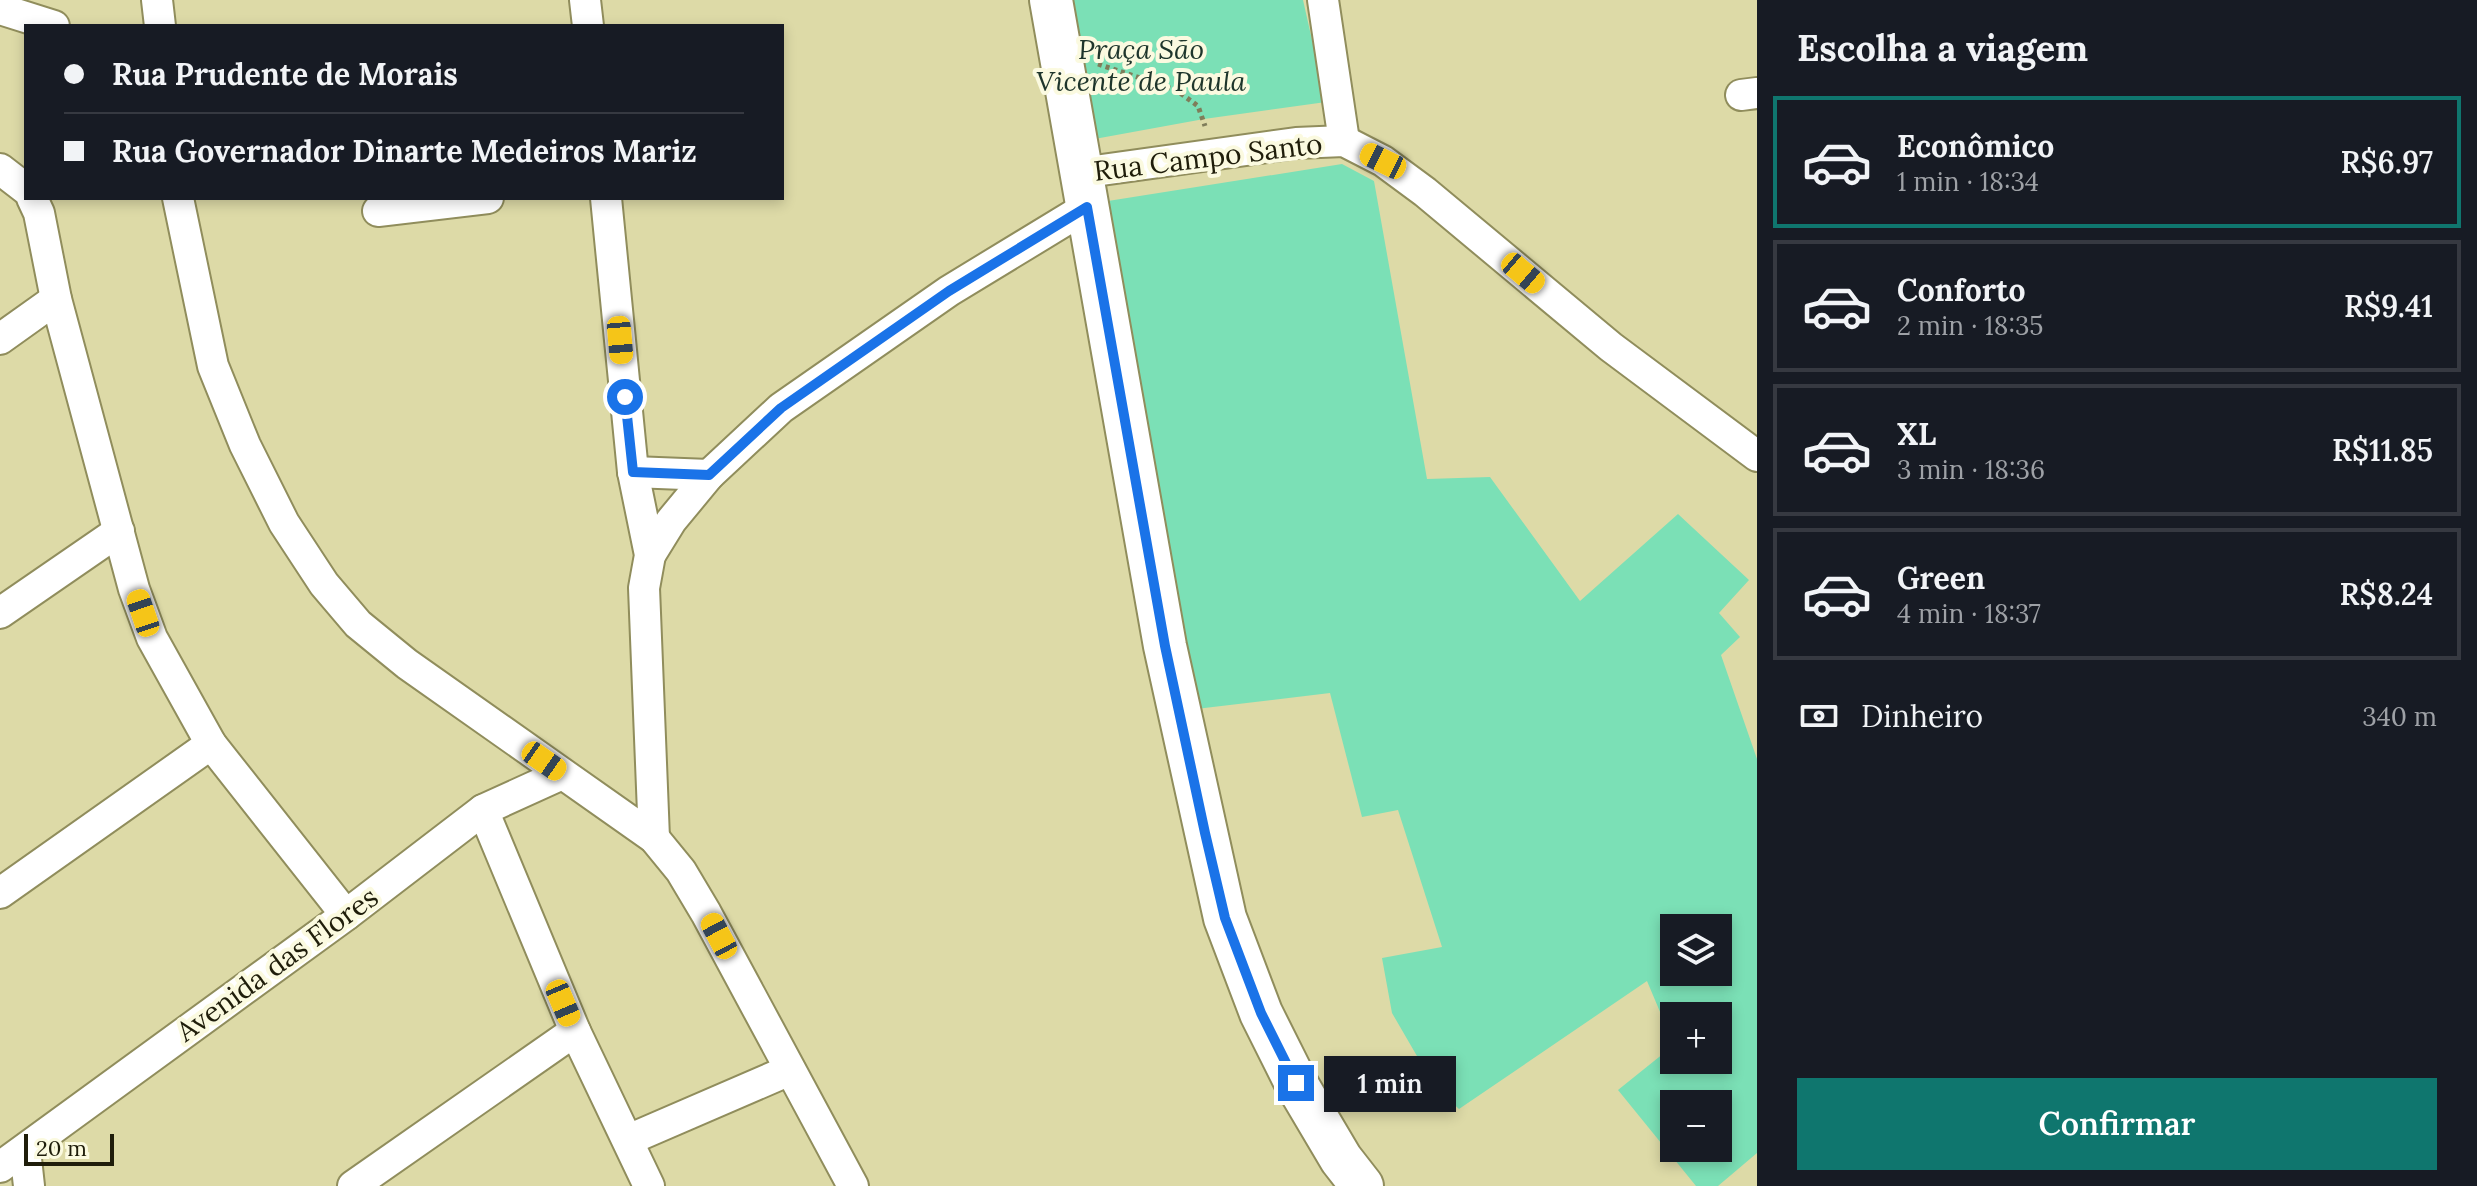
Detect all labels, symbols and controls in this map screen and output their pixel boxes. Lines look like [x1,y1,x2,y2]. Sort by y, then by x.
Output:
text: Escolha a viagem [1797,25,2088,71]
park label: Praça São Vicente de Paula [1036,31,1247,99]
text: Rua Prudente de Morais [112,55,458,93]
street label: Rua Campo Santo [1092,125,1324,189]
icon: car [1801,126,1873,198]
text: Econômico [1897,127,2054,165]
text: Rua Governador Dinarte Medeiros Mariz [112,132,697,170]
car [1356,140,1410,182]
text: R$6.97 [2341,143,2433,181]
text: 1 min · 18:34 [1897,165,2039,198]
car [1497,248,1549,298]
icon: car [1801,270,1873,342]
text: Conforto [1897,271,2025,309]
text: R$9.41 [2344,287,2433,325]
text: 2 min · 18:35 [1897,309,2044,342]
car [606,315,634,365]
route start [607,379,643,415]
icon: car [1801,414,1873,486]
text: XL [1897,415,1936,453]
text: R$11.85 [2332,431,2433,469]
text: 3 min · 18:36 [1897,453,2045,486]
icon: car [1801,558,1873,630]
text: Green [1897,559,1985,597]
text: R$8.24 [2340,575,2433,613]
car [124,586,162,640]
text: 4 min · 18:37 [1897,597,2041,630]
icon: cash [1797,694,1841,738]
text: Dinheiro [1861,697,1983,735]
text: 340 m [2362,700,2437,733]
car [517,737,571,785]
street label: Avenida das Flores [168,879,385,1050]
car [697,909,741,963]
map controls [1660,914,1732,1162]
button: layers [1660,914,1732,986]
car [543,976,583,1030]
button: + [1660,1002,1732,1074]
callout: 1 min [1324,1055,1456,1111]
route end [1278,1065,1314,1101]
text: 1 min [1357,1067,1423,1100]
button: Confirmar [1797,1078,2437,1170]
button: − [1660,1090,1732,1162]
scale bar [24,1130,114,1166]
text: 20 m [36,1134,87,1162]

